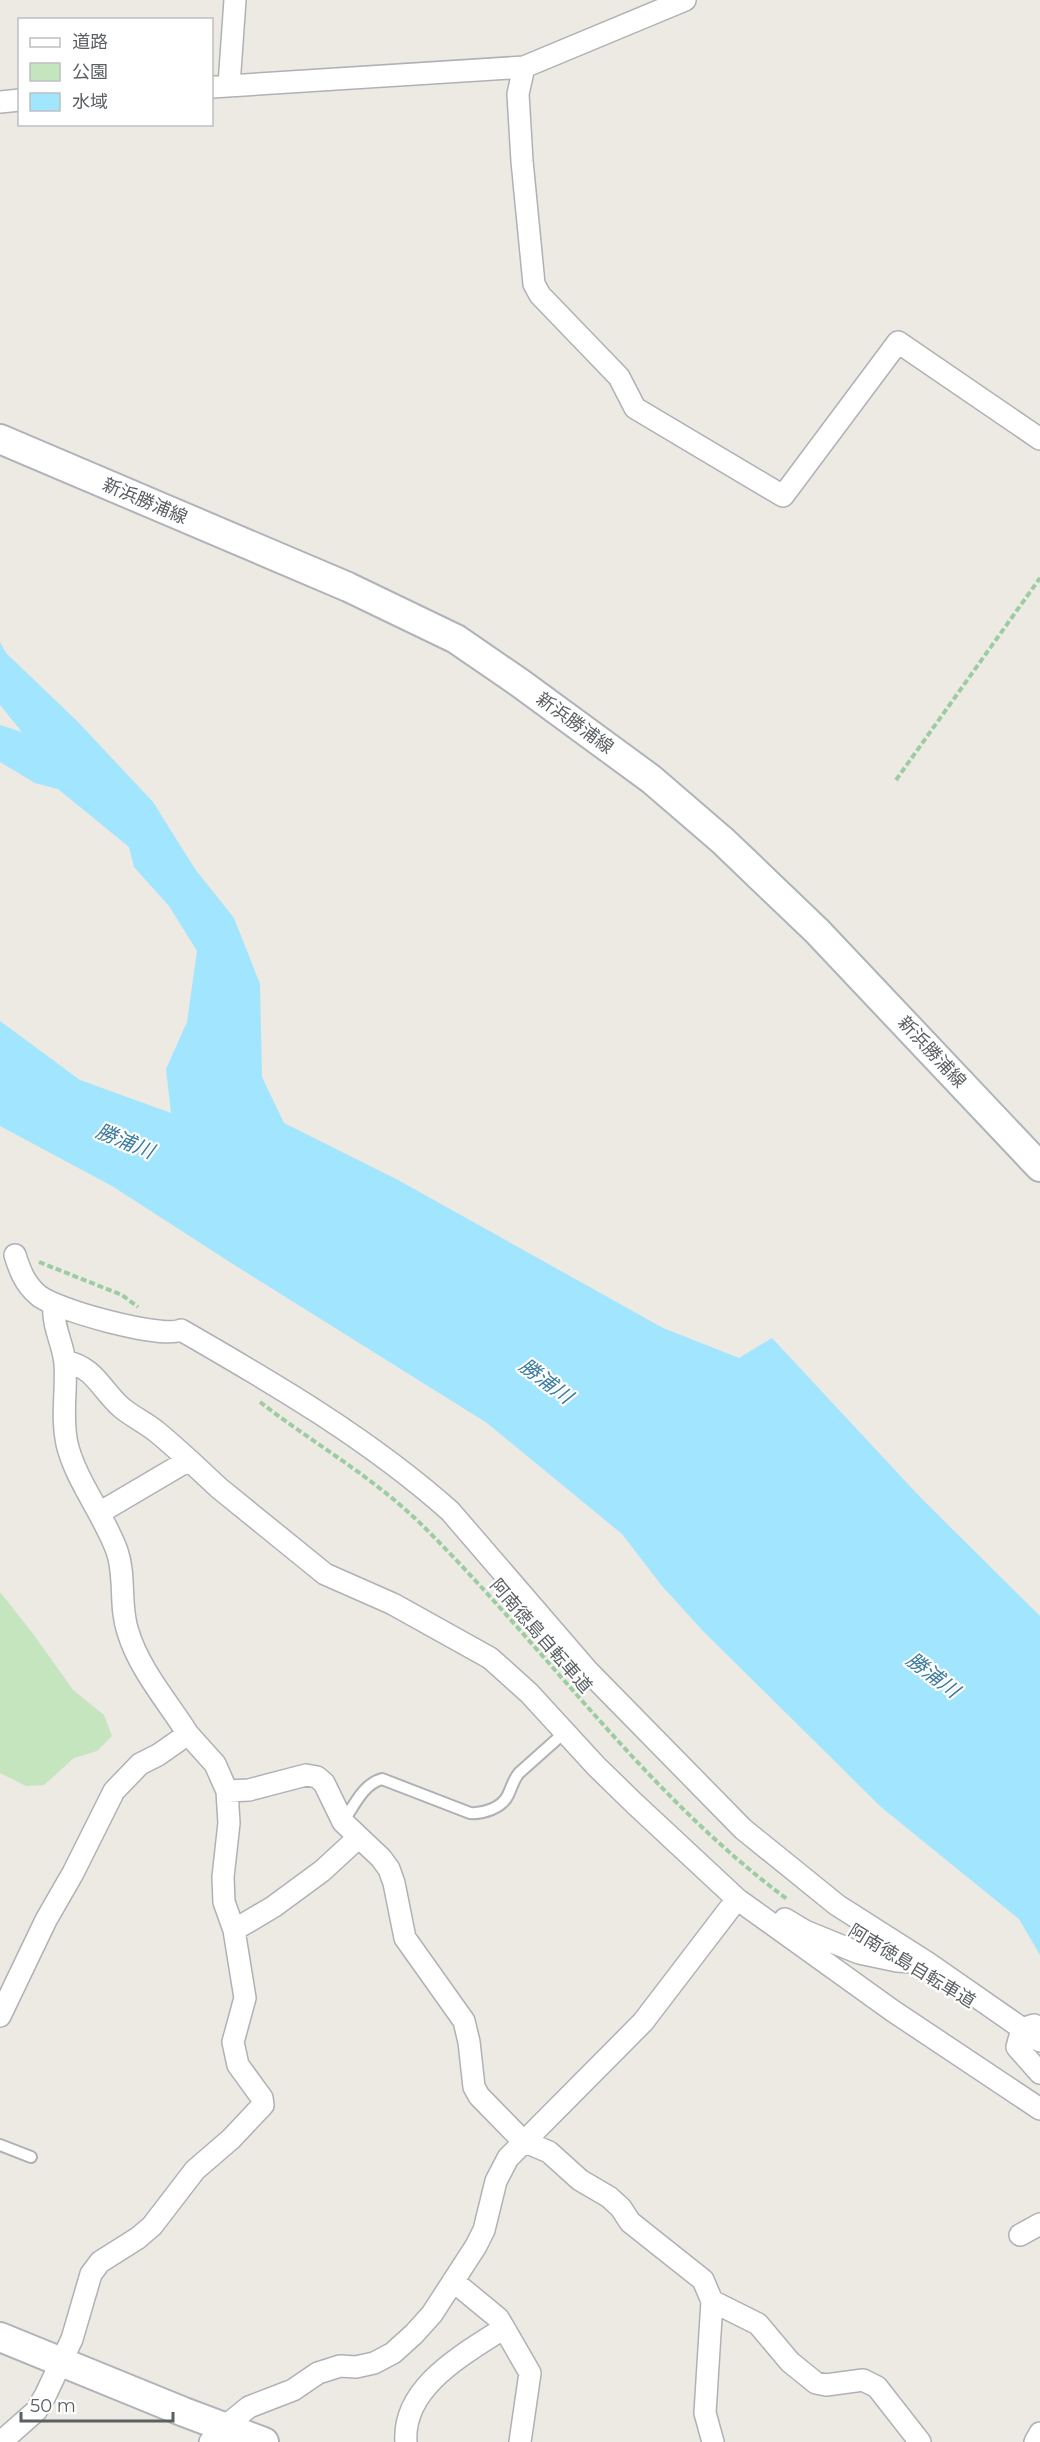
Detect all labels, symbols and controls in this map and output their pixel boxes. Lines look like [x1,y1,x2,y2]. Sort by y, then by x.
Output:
legend [18,18,213,126]
text: 道路 [72,31,108,53]
text: 公園 [72,61,108,83]
text: 水域 [72,91,108,113]
street label: 新浜勝浦線 [99,473,191,529]
street label: 新浜勝浦線 [532,688,618,758]
street label: 新浜勝浦線 [893,1012,971,1092]
water label: 勝浦川 [93,1119,159,1164]
water label: 勝浦川 [515,1353,579,1410]
street label: 阿南徳島自転車道 [485,1574,597,1698]
water label: 勝浦川 [902,1647,966,1704]
street label: 阿南徳島自転車道 [845,1919,979,2013]
scale bar [21,2385,172,2423]
text: 50 m [30,2395,76,2417]

